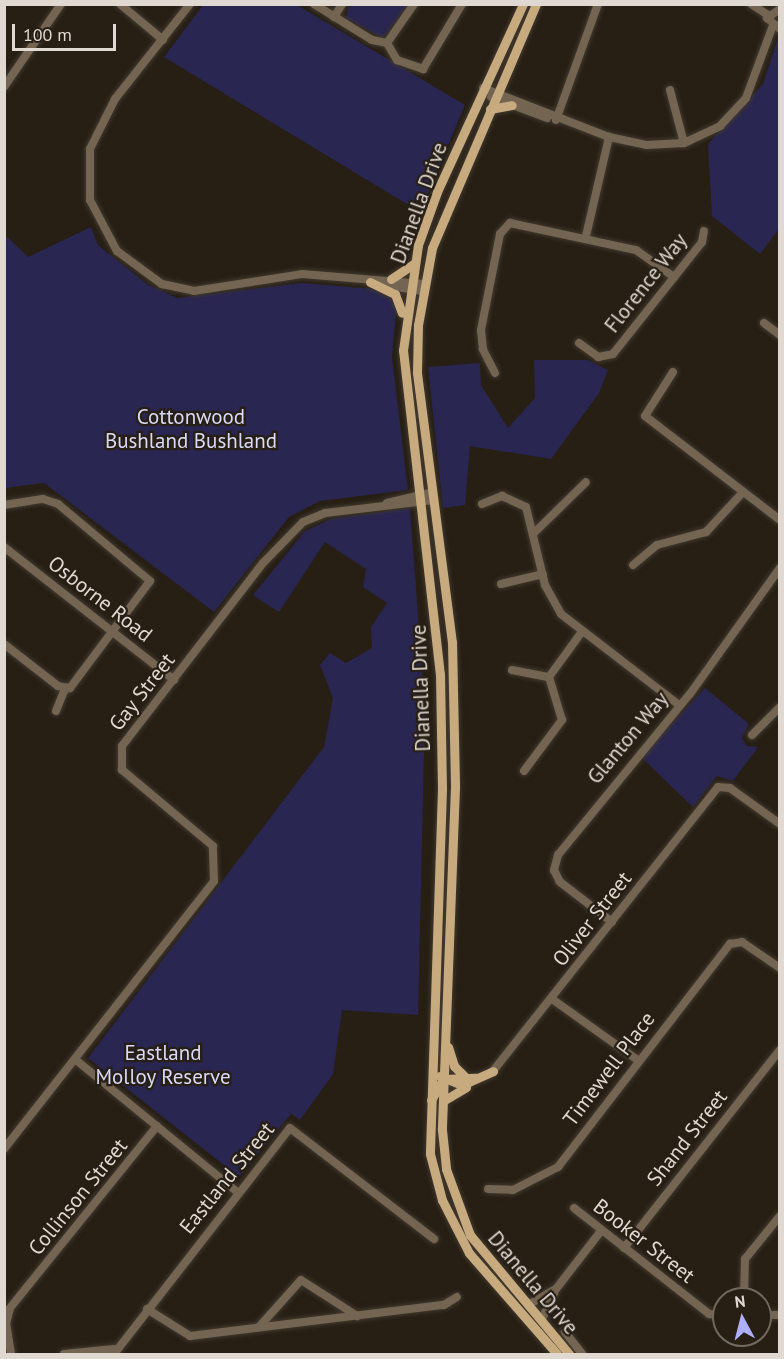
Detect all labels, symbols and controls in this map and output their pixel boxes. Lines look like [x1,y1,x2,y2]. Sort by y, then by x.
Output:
scale bar [15,12,118,50]
text: 100 m [23,23,72,46]
street label: Dianella Drive [385,139,453,267]
street label: Florence Way [599,228,693,338]
park label: Cottonwood Bushland Bushland [105,404,277,454]
street label: Osborne Road [43,551,157,647]
street label: Dianella Drive [406,624,436,752]
street label: Gay Street [104,648,180,736]
street label: Glanton Way [582,687,674,789]
street label: Oliver Street [547,867,637,971]
street label: Timewell Place [558,1007,660,1131]
park label: Eastland Molloy Reserve [95,1040,231,1090]
street label: Shand Street [642,1085,732,1191]
street label: Eastland Street [174,1117,280,1239]
street label: Collinson Street [23,1134,133,1260]
street label: Booker Street [588,1194,700,1288]
street label: Dianella Drive [482,1226,584,1340]
north arrow [712,1287,772,1347]
text: N [734,1291,746,1312]

